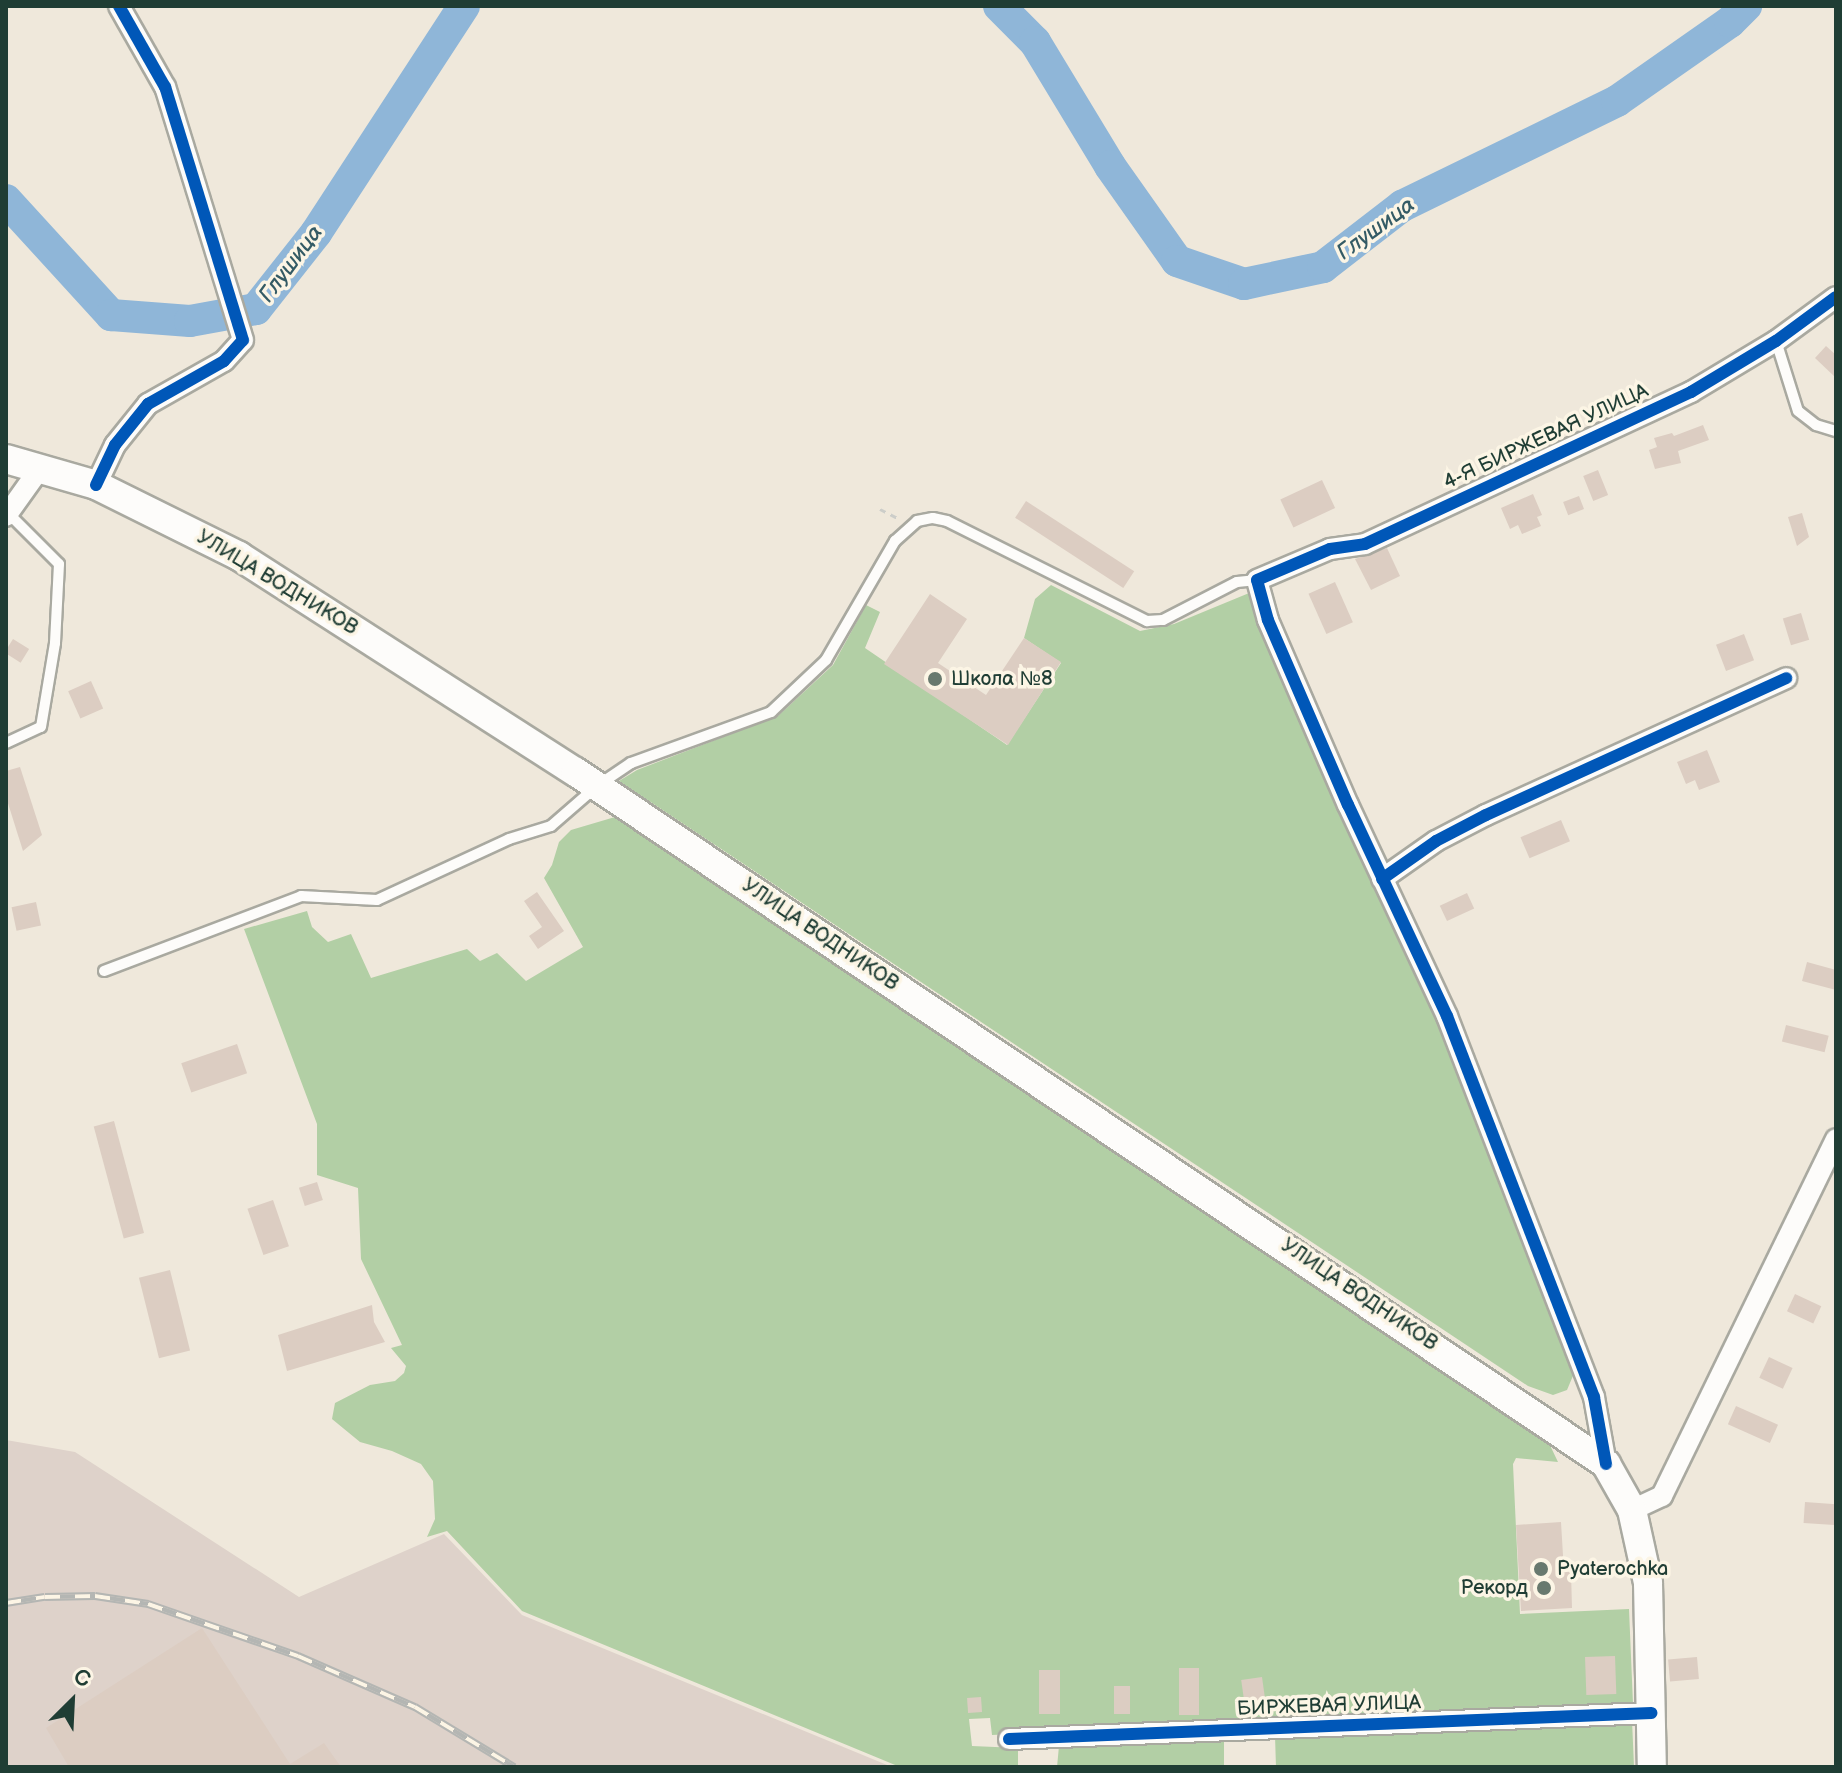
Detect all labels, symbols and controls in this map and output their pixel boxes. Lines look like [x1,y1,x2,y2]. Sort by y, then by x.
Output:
water label: Глушица [1332,192,1420,266]
water label: Глушица [253,220,329,308]
street label: 4-Я БИРЖЕВАЯ УЛИЦА [1440,379,1652,495]
street label: УЛИЦА ВОДНИКОВ [192,525,362,641]
place label: Школа №8 [951,667,1053,691]
marker: Школа №8 [926,670,944,688]
street label: УЛИЦА ВОДНИКОВ [737,874,903,996]
street label: УЛИЦА ВОДНИКОВ [1276,1234,1442,1356]
place label: Pyaterochka [1557,1557,1668,1581]
marker: Pyaterochka [1532,1560,1550,1578]
place label: Рекорд [1461,1576,1528,1600]
marker: Рекорд [1535,1579,1553,1597]
north arrow [32,1661,112,1741]
text: С [69,1663,94,1694]
street label: БИРЖЕВАЯ УЛИЦА [1237,1691,1421,1721]

